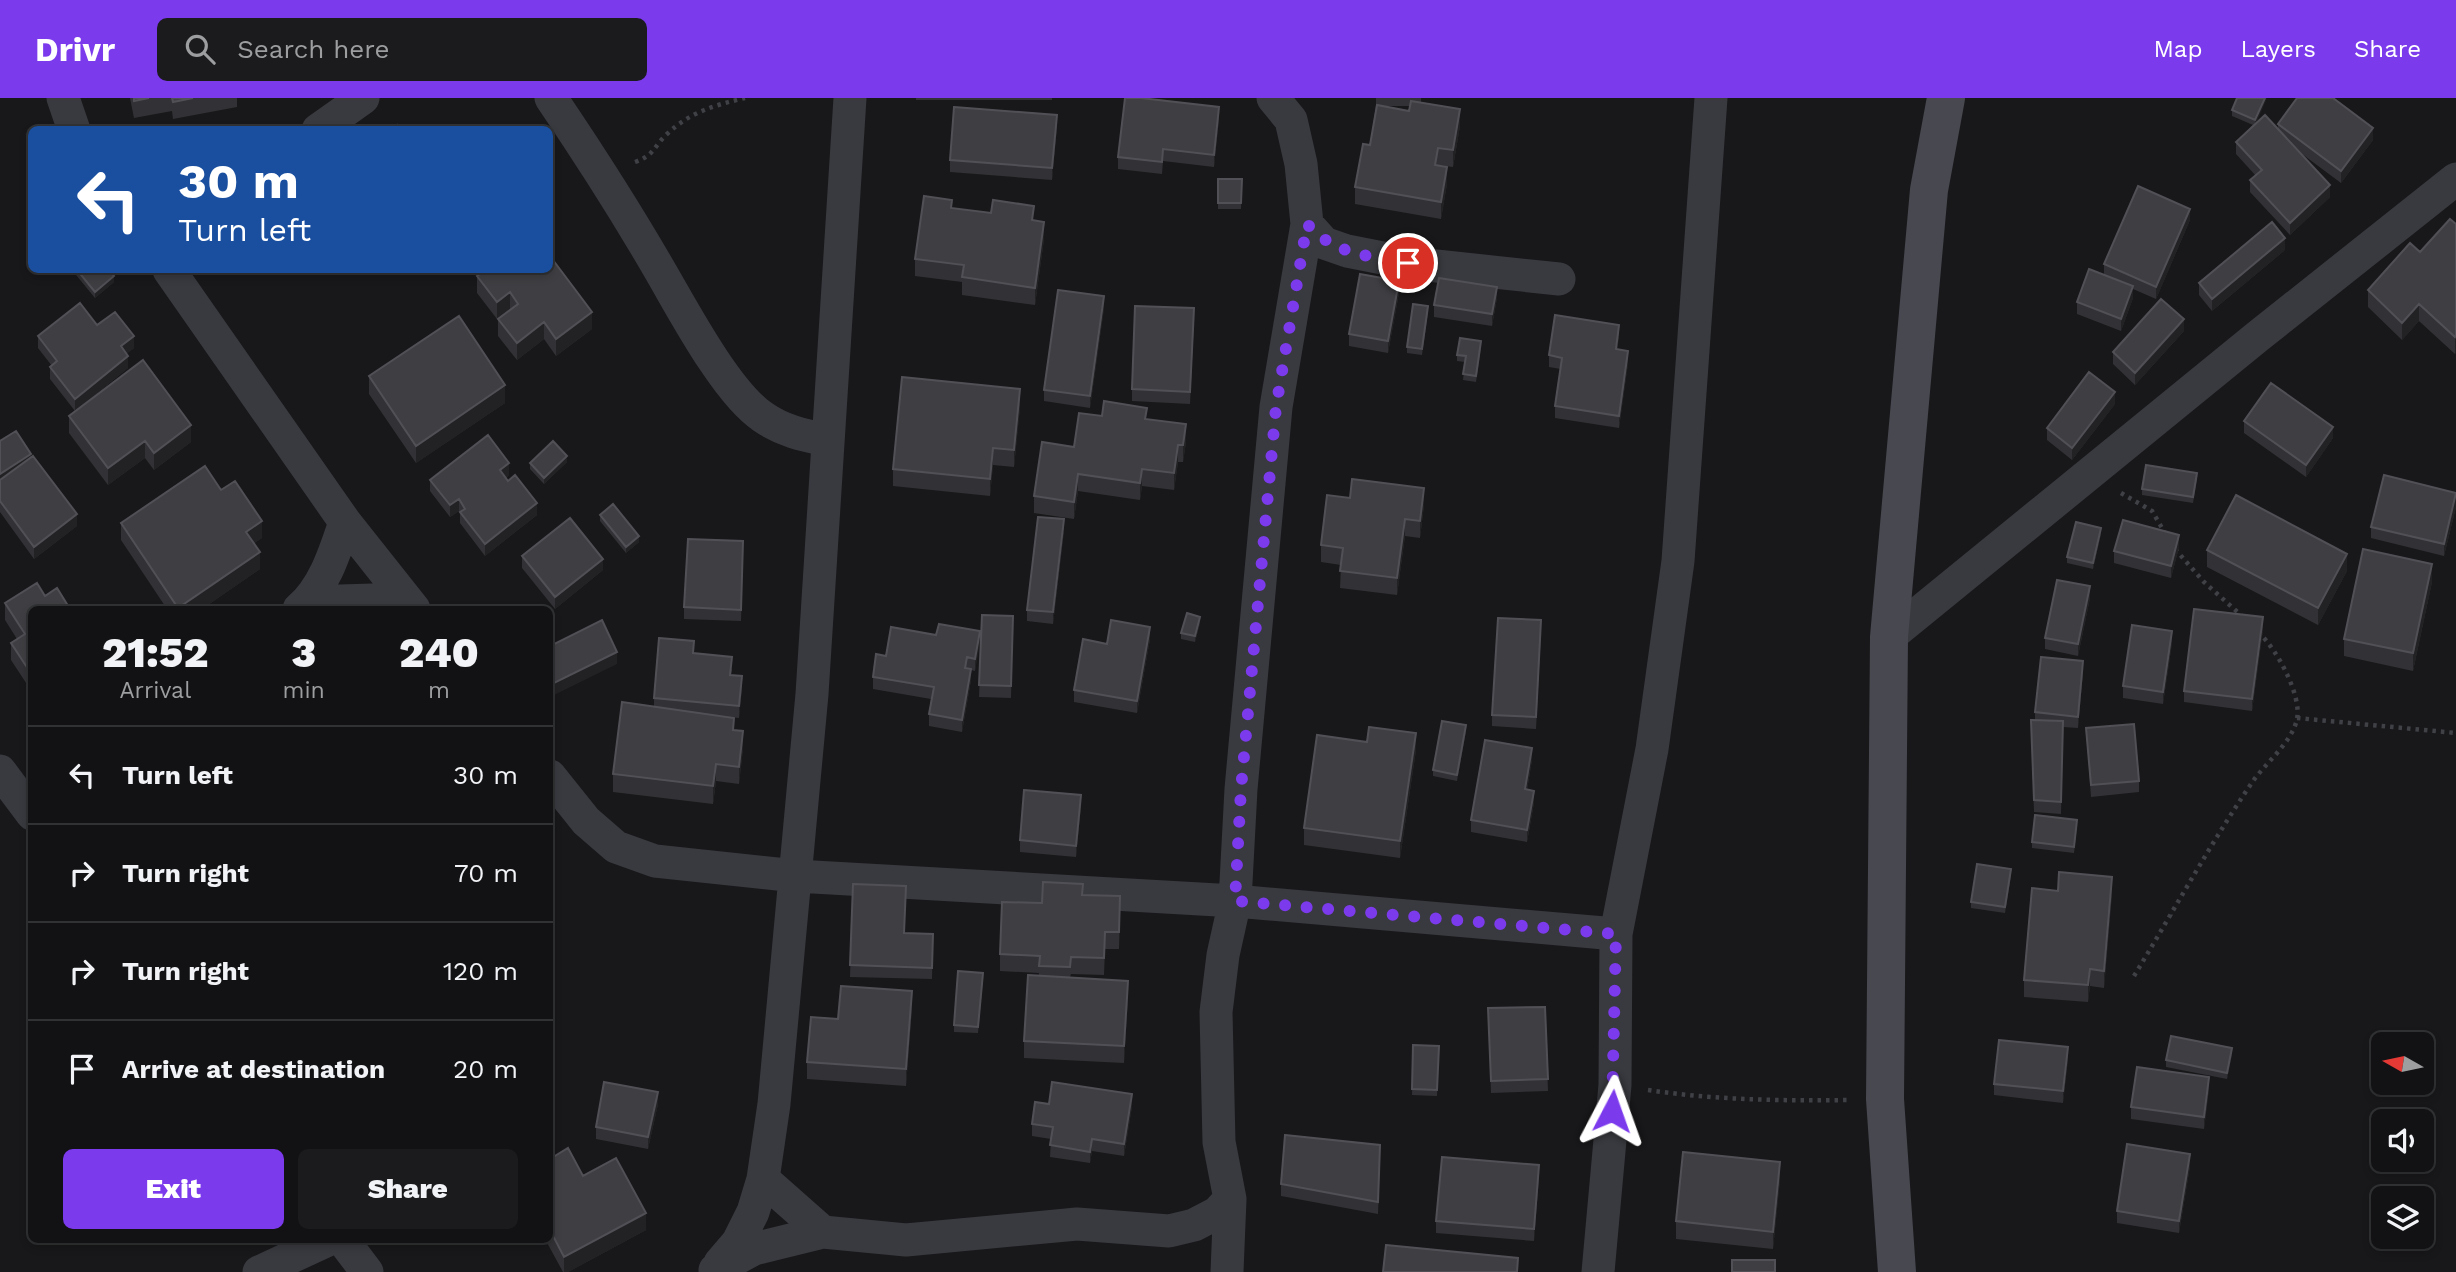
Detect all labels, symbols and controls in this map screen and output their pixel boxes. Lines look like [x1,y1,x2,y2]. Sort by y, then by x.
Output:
search box [157,18,647,81]
text: Drivr [35,30,115,69]
icon: search [181,30,219,68]
text: Search here [237,34,390,64]
text: Map [2154,35,2202,63]
text: Layers [2240,35,2316,63]
text: Share [2354,35,2421,63]
text: 30 m [178,152,299,210]
icon: left [63,154,154,245]
text: Turn left [178,211,311,249]
pin [1378,233,1438,293]
icon: arrive [1389,244,1427,282]
text: 21:52 [102,628,209,677]
text: 3 [291,628,316,677]
text: 240 [399,628,479,677]
text: Arrival [119,677,191,704]
text: min [283,677,325,704]
text: m [428,677,450,704]
icon: left [63,756,101,794]
text: Turn left [122,760,233,790]
text: 30 m [453,760,518,790]
icon: right [63,854,101,892]
text: Turn right [122,858,249,888]
text: 70 m [454,858,518,888]
icon: right [63,952,101,990]
text: Turn right [122,956,249,986]
text: 120 m [443,956,518,986]
north arrow [2371,1032,2434,1096]
map controls [2371,1032,2434,1249]
icon: arrive [63,1050,101,1088]
text: Arrive at destination [122,1054,385,1084]
text: 20 m [453,1054,518,1084]
position arrow [1575,1074,1649,1148]
button: sound [2371,1109,2434,1172]
button: Exit [63,1149,284,1229]
button: Share [298,1149,518,1229]
button: layers [2371,1186,2434,1249]

